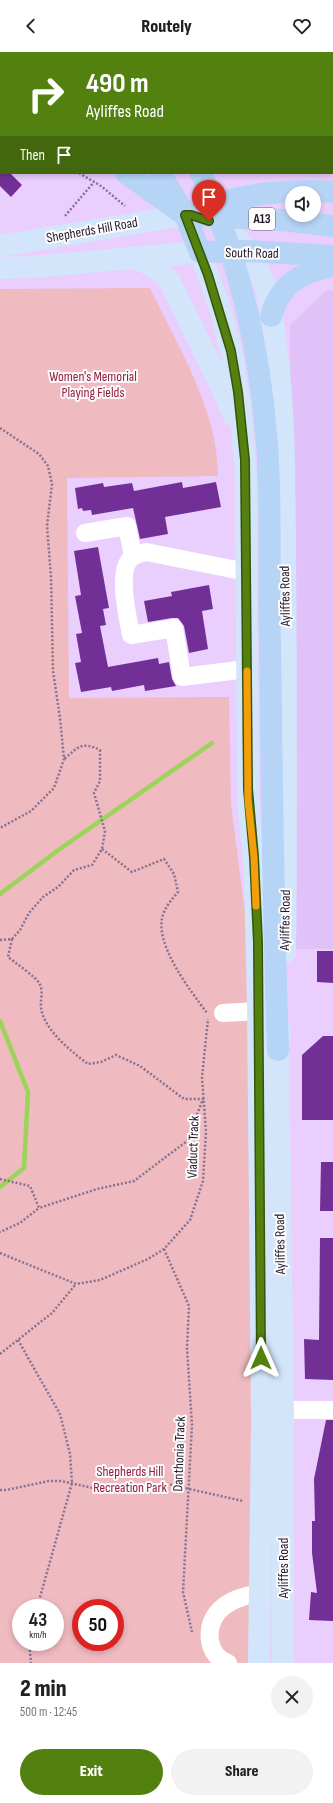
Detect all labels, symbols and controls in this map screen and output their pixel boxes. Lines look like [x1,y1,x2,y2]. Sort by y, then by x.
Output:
icon: back [20,15,42,37]
icon: heart [291,15,313,37]
text: Routely [141,16,192,37]
text: 490 m [86,67,149,100]
icon: right [20,68,72,120]
text: Ayliffes Road [86,101,164,122]
icon: arrive [53,144,75,166]
text: Then [20,146,45,165]
pin [192,180,226,221]
icon: arrive [198,186,220,208]
map controls [285,186,321,222]
button: sound [285,186,321,222]
road number: A13 [249,208,275,230]
street label: Shepherds Hill Road [45,214,139,246]
street label: South Road [225,244,279,262]
park label: Women's Memorial Playing Fields [49,368,137,401]
street label: Ayliffes Road [276,565,294,627]
street label: Ayliffes Road [276,889,294,951]
street label: Viaduct Track [183,1115,203,1179]
street label: Ayliffes Road [271,1213,289,1275]
position arrow [240,1337,282,1379]
street label: Danthonia Track [169,1415,189,1492]
park label: Shepherds Hill Recreation Park [93,1463,167,1496]
street label: Ayliffes Road [275,1538,292,1599]
speed limit sign: 50 [72,1599,124,1651]
text: 43 [29,1608,47,1632]
text: km/h [29,1629,47,1641]
text: 2 min [20,1674,67,1703]
button: close [271,1676,313,1718]
text: 500 m · 12:45 [20,1704,77,1720]
button: Exit [20,1749,163,1795]
button: Share [171,1749,313,1795]

